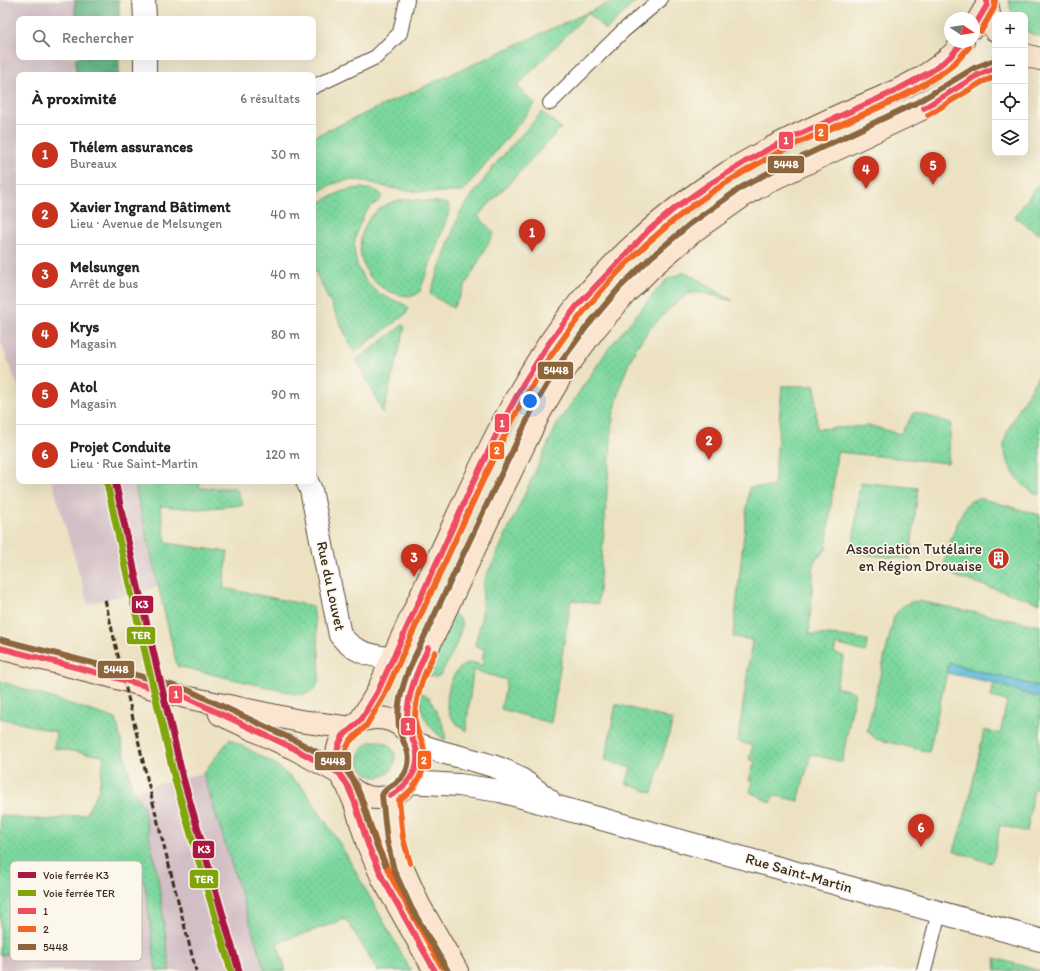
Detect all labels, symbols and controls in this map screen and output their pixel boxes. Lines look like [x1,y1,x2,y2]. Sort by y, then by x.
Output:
north arrow [944,12,980,48]
map controls [992,12,1028,156]
button: + [992,12,1028,48]
search box [16,16,316,60]
icon: search [30,27,52,49]
text: Rechercher [62,29,134,47]
button: − [992,48,1028,84]
button: locate [992,84,1028,120]
text: À proximité [32,88,117,108]
text: 6 résultats [240,91,300,106]
button: layers [992,120,1028,156]
line badge: 2 [814,123,829,142]
text: 2 [818,126,824,139]
line badge: 1 [778,131,794,150]
text: 1 [783,134,789,147]
text: Thélem assurances [70,138,193,156]
text: 1 [42,147,48,162]
text: 30 m [271,147,300,162]
pin: 5 [920,152,946,185]
line badge: 5448 [767,155,805,174]
text: Bureaux [70,156,117,171]
pin: 4 [853,156,879,189]
text: 5448 [773,158,799,171]
text: Xavier Ingrand Bâtiment [70,198,231,216]
text: 2 [42,207,48,222]
text: 40 m [270,207,300,222]
text: Lieu · Avenue de Melsungen [70,216,222,231]
pin: 1 [519,219,545,252]
text: Melsungen [70,258,139,276]
text: 3 [41,267,49,282]
text: 40 m [270,267,300,282]
text: Arrêt de bus [70,276,138,291]
text: Krys [70,318,99,336]
text: 4 [41,327,49,342]
text: 80 m [271,327,300,342]
text: Magasin [70,336,117,351]
line badge: 5448 [537,361,574,380]
text: 5448 [543,364,569,377]
text: Atol [70,378,97,396]
text: 5 [42,387,48,402]
text: 90 m [271,387,300,402]
your location [520,391,540,411]
text: Magasin [70,396,117,411]
line badge: 1 [494,413,510,433]
text: 1 [499,417,505,430]
pin: 2 [696,427,722,460]
text: Projet Conduite [70,438,171,456]
line badge: 2 [489,441,505,460]
text: 2 [494,444,500,457]
text: 6 [42,447,48,462]
text: 120 m [265,447,300,462]
text: Lieu · Rue Saint-Martin [70,456,198,471]
street label: Rue du Louvet [313,540,349,633]
place label: Association Tutélaire en Région Drouaise [846,540,982,575]
pin: 3 [401,544,427,577]
building icon: Association Tutélaire en Région Drouaise [985,545,1011,571]
line badge: K3 [131,595,154,614]
text: K3 [135,598,149,611]
line badge: TER [126,626,156,645]
text: TER [130,629,151,642]
line badge: 5448 [97,660,135,679]
text: 5448 [103,663,129,676]
line badge: 1 [168,685,183,704]
text: 1 [173,688,179,701]
line badge: 1 [400,717,416,736]
text: 1 [405,720,411,733]
line badge: 2 [417,750,432,770]
line badge: 5448 [314,751,352,771]
text: 2 [421,754,427,767]
text: 5448 [320,755,346,768]
pin: 6 [908,814,934,847]
line badge: K3 [192,840,215,859]
text: K3 [197,843,211,856]
street label: Rue Saint-Martin [743,849,855,897]
legend [10,861,142,961]
text: Voie ferrée K3 [43,869,109,882]
line badge: TER [189,869,219,889]
text: TER [193,873,214,886]
text: Voie ferrée TER [43,887,115,900]
text: 1 [43,905,48,918]
text: 2 [43,923,49,936]
text: 5448 [43,941,68,954]

